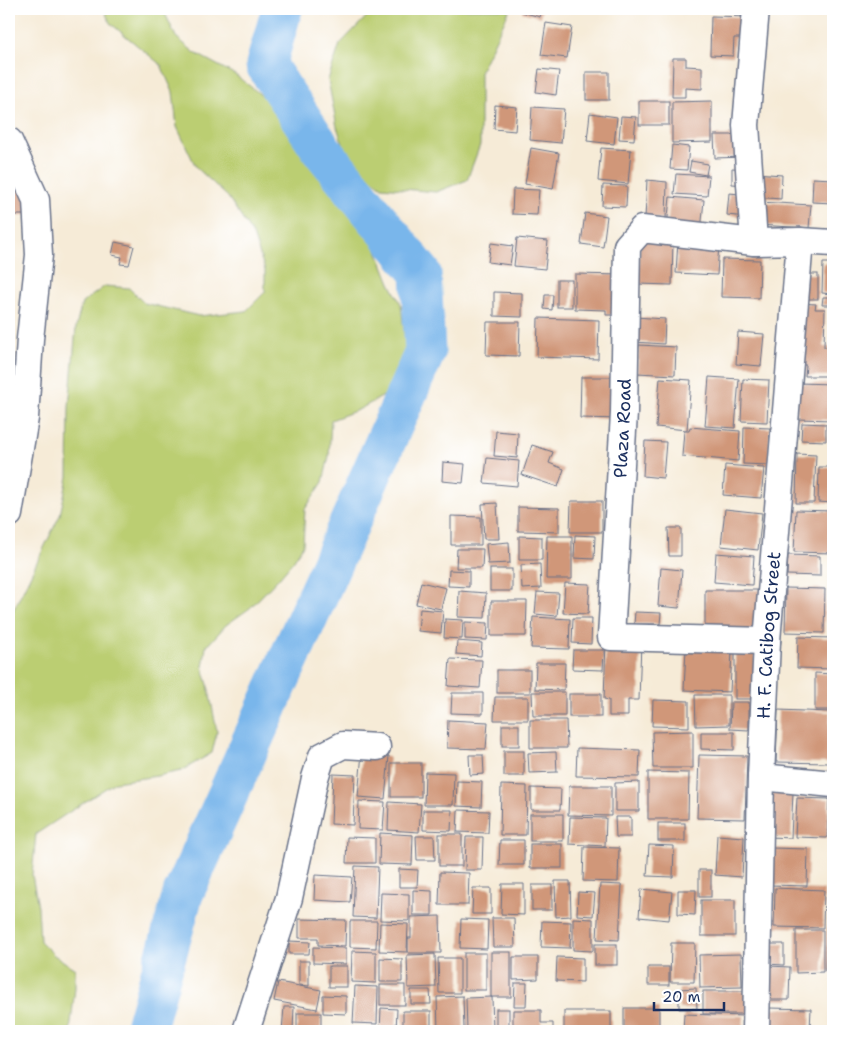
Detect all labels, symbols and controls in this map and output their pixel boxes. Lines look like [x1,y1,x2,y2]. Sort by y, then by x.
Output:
street label: Plaza Road [608,378,637,479]
street label: H. F. Catibog Street [752,550,786,720]
scale bar [654,980,724,1012]
text: 20 m [662,987,701,1007]

